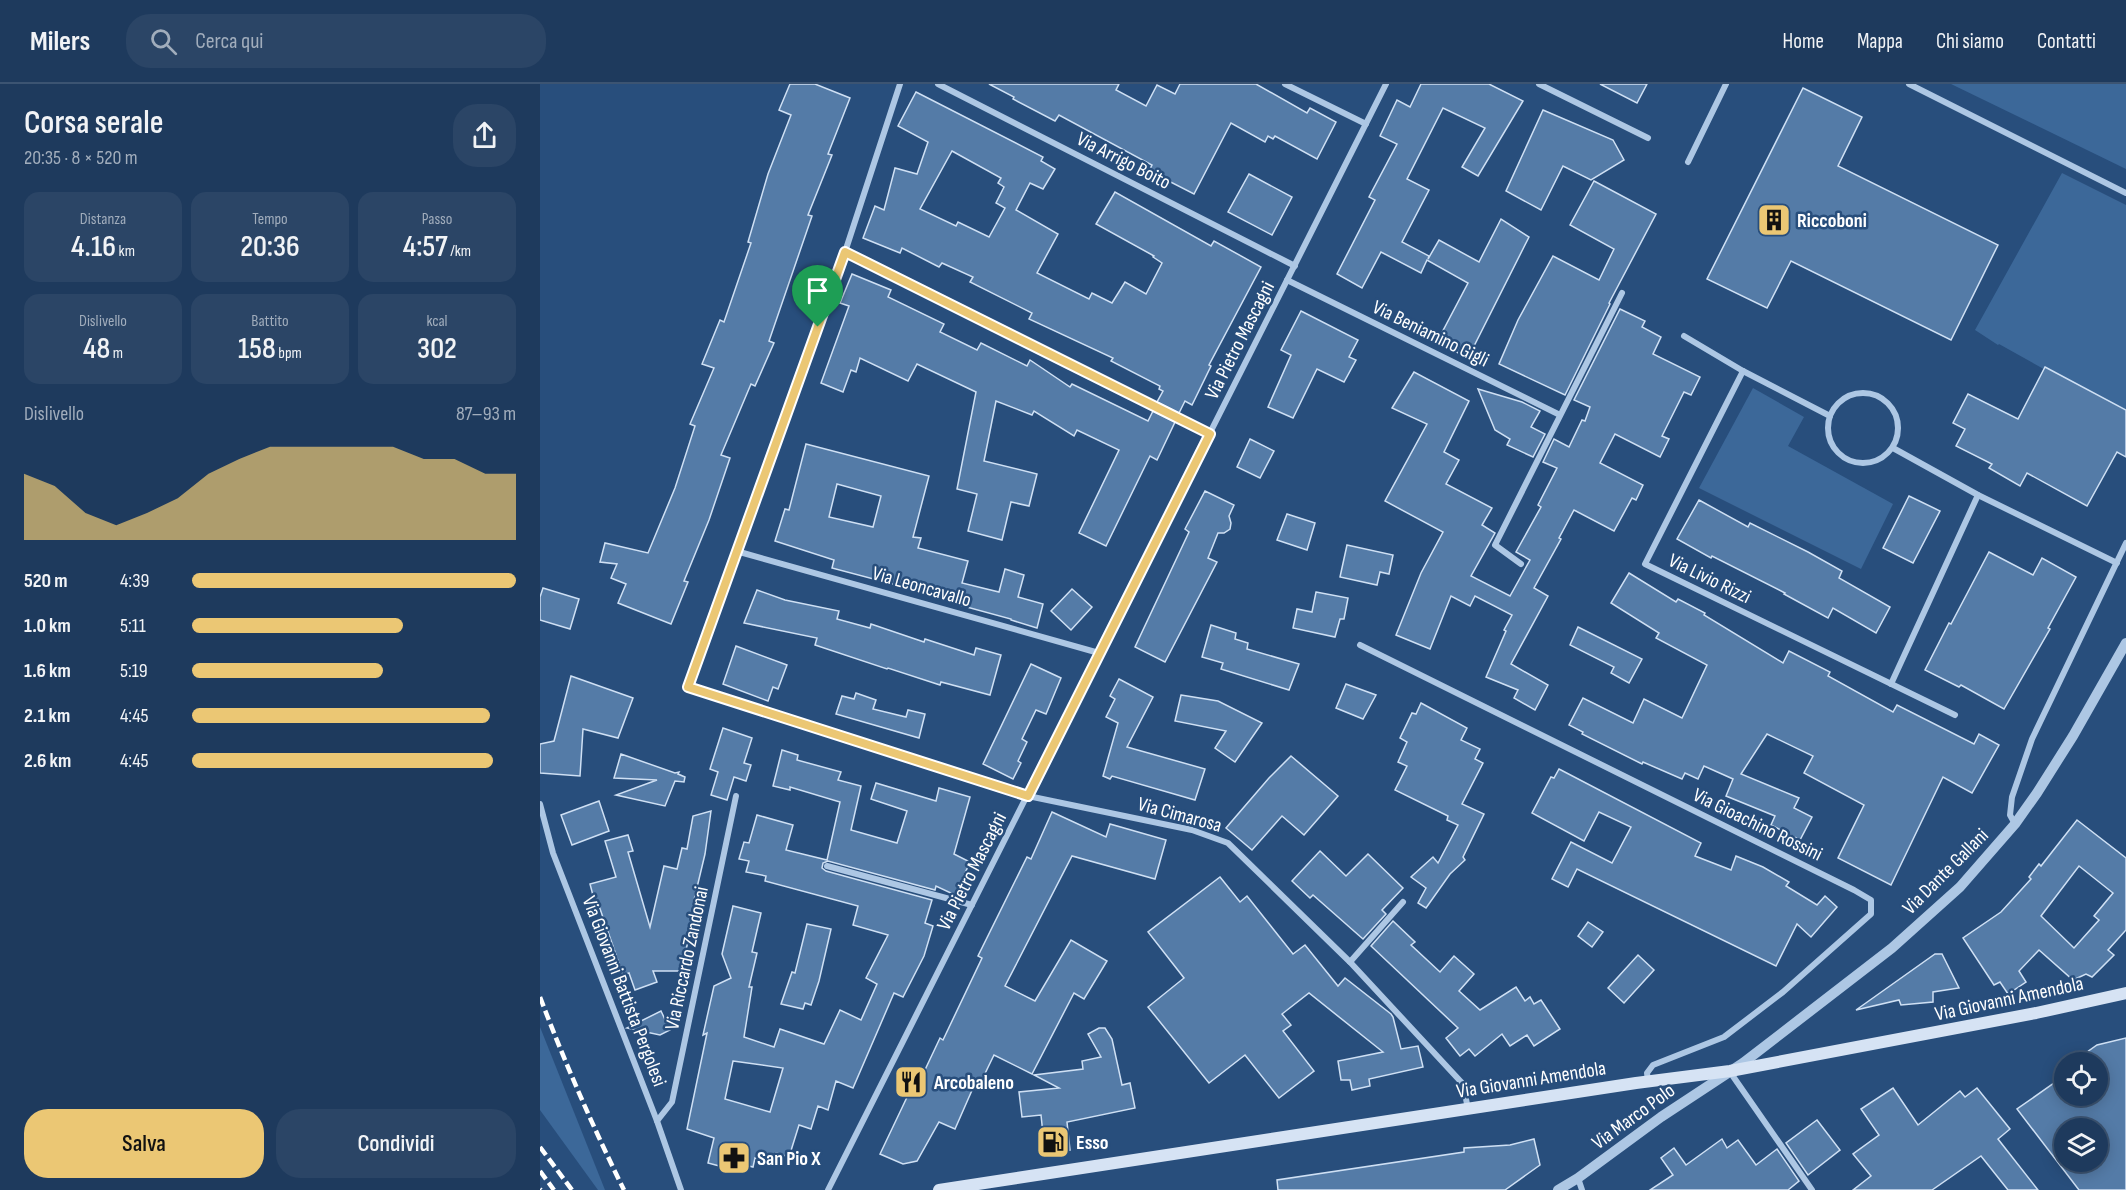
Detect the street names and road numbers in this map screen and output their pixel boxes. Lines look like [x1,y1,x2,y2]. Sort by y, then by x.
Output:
street label: Via Arrigo Boito [1073,127,1175,195]
street label: Via Pietro Mascagni [1200,277,1280,403]
street label: Via Beniamino Gigli [1368,295,1493,372]
street label: Via Livio Rizzi [1664,549,1755,609]
street label: Via Leoncavallo [869,561,974,613]
street label: Via Gioachino Rossini [1689,783,1826,867]
street label: Via Cimarosa [1135,792,1224,838]
street label: Via Pietro Mascagni [932,808,1012,934]
street label: Via Dante Gallani [1898,824,1994,920]
street label: Via Riccardo Zandonai [660,884,714,1032]
street label: Via Giovanni Battista Pergolesi [577,893,671,1090]
street label: Via Giovanni Amendola [1933,972,2086,1026]
street label: Via Giovanni Amendola [1455,1056,1608,1104]
street label: Via Marco Polo [1587,1079,1680,1155]

